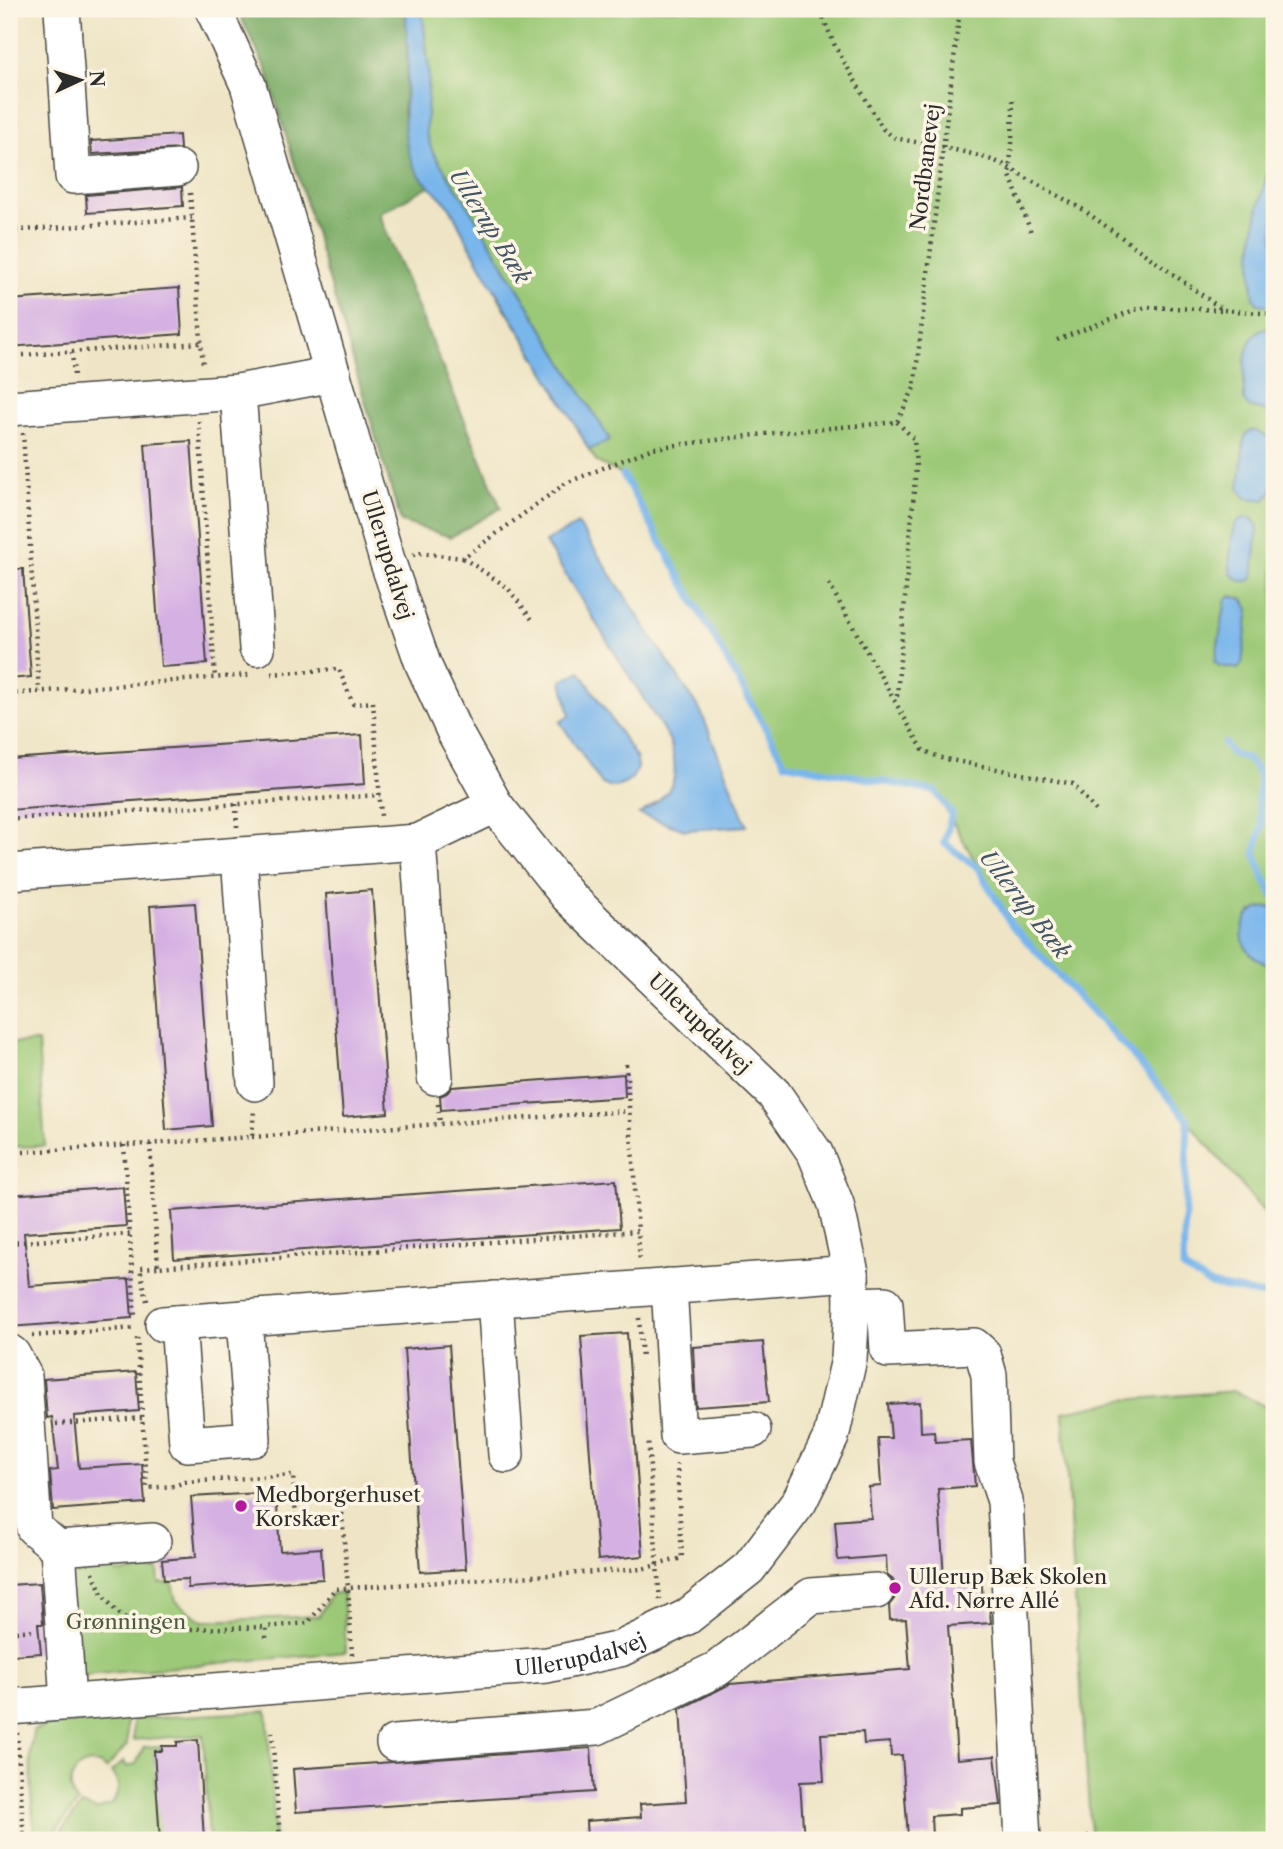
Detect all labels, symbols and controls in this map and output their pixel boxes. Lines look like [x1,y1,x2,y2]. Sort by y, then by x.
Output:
north arrow [46,46,116,116]
text: N [84,70,109,88]
street label: Nordbanevej [905,102,945,232]
water label: Ullerup Bæk [443,163,537,289]
street label: Ullerupdalvej [357,487,419,623]
water label: Ullerup Bæk [974,844,1076,964]
street label: Ullerupdalvej [643,968,757,1078]
place label: Medborgerhuset Korskær [255,1482,421,1531]
marker: Medborgerhuset Korskær [233,1498,249,1514]
place label: Ullerup Bæk Skolen Afd. Nørre Allé [908,1564,1107,1613]
marker: Ullerup Bæk Skolen Afd. Nørre Allé [887,1580,903,1596]
park label: Grønningen [66,1609,186,1634]
street label: Ullerupdalvej [514,1626,649,1680]

